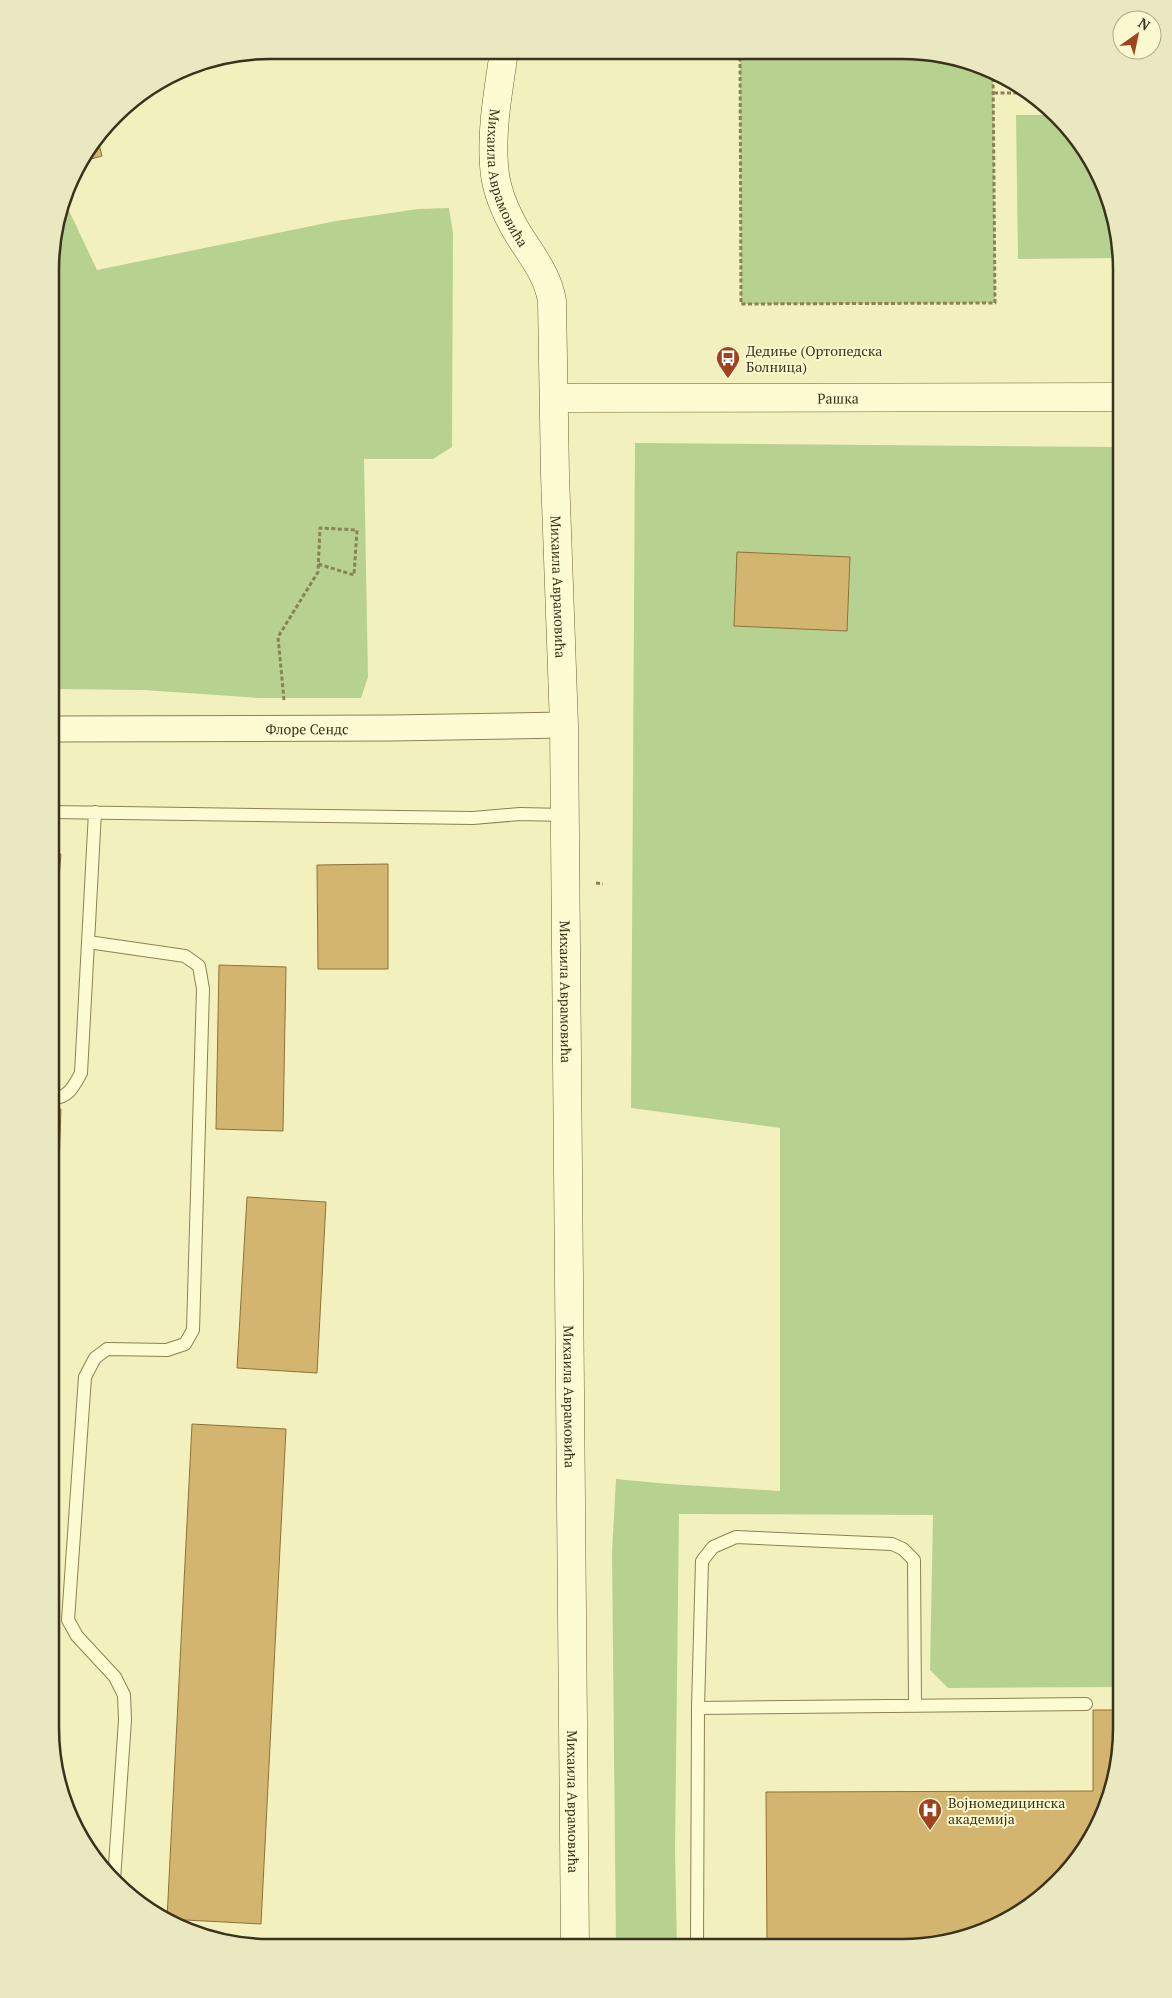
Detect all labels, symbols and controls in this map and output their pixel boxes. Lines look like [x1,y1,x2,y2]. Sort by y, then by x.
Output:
north arrow [1112,10,1162,60]
text: N [1135,13,1154,35]
street label: Михаила Аврамовића [484,108,533,250]
place label: Дедиње (Ортопедска Болница) [746,341,882,376]
bus stop icon: Дедиње (Ортопедска Болница) [715,345,741,379]
street label: Рашка [817,388,859,407]
street label: Михаила Аврамовића [547,515,571,658]
street label: Флоре Сендс [265,719,349,738]
street label: Михаила Аврамовића [556,920,577,1063]
street label: Михаила Аврамовића [560,1325,580,1468]
street label: Михаила Аврамовића [564,1730,584,1873]
place label: Војномедицинска академија [948,1793,1065,1828]
hospital icon: Војномедицинска академија [917,1797,943,1831]

